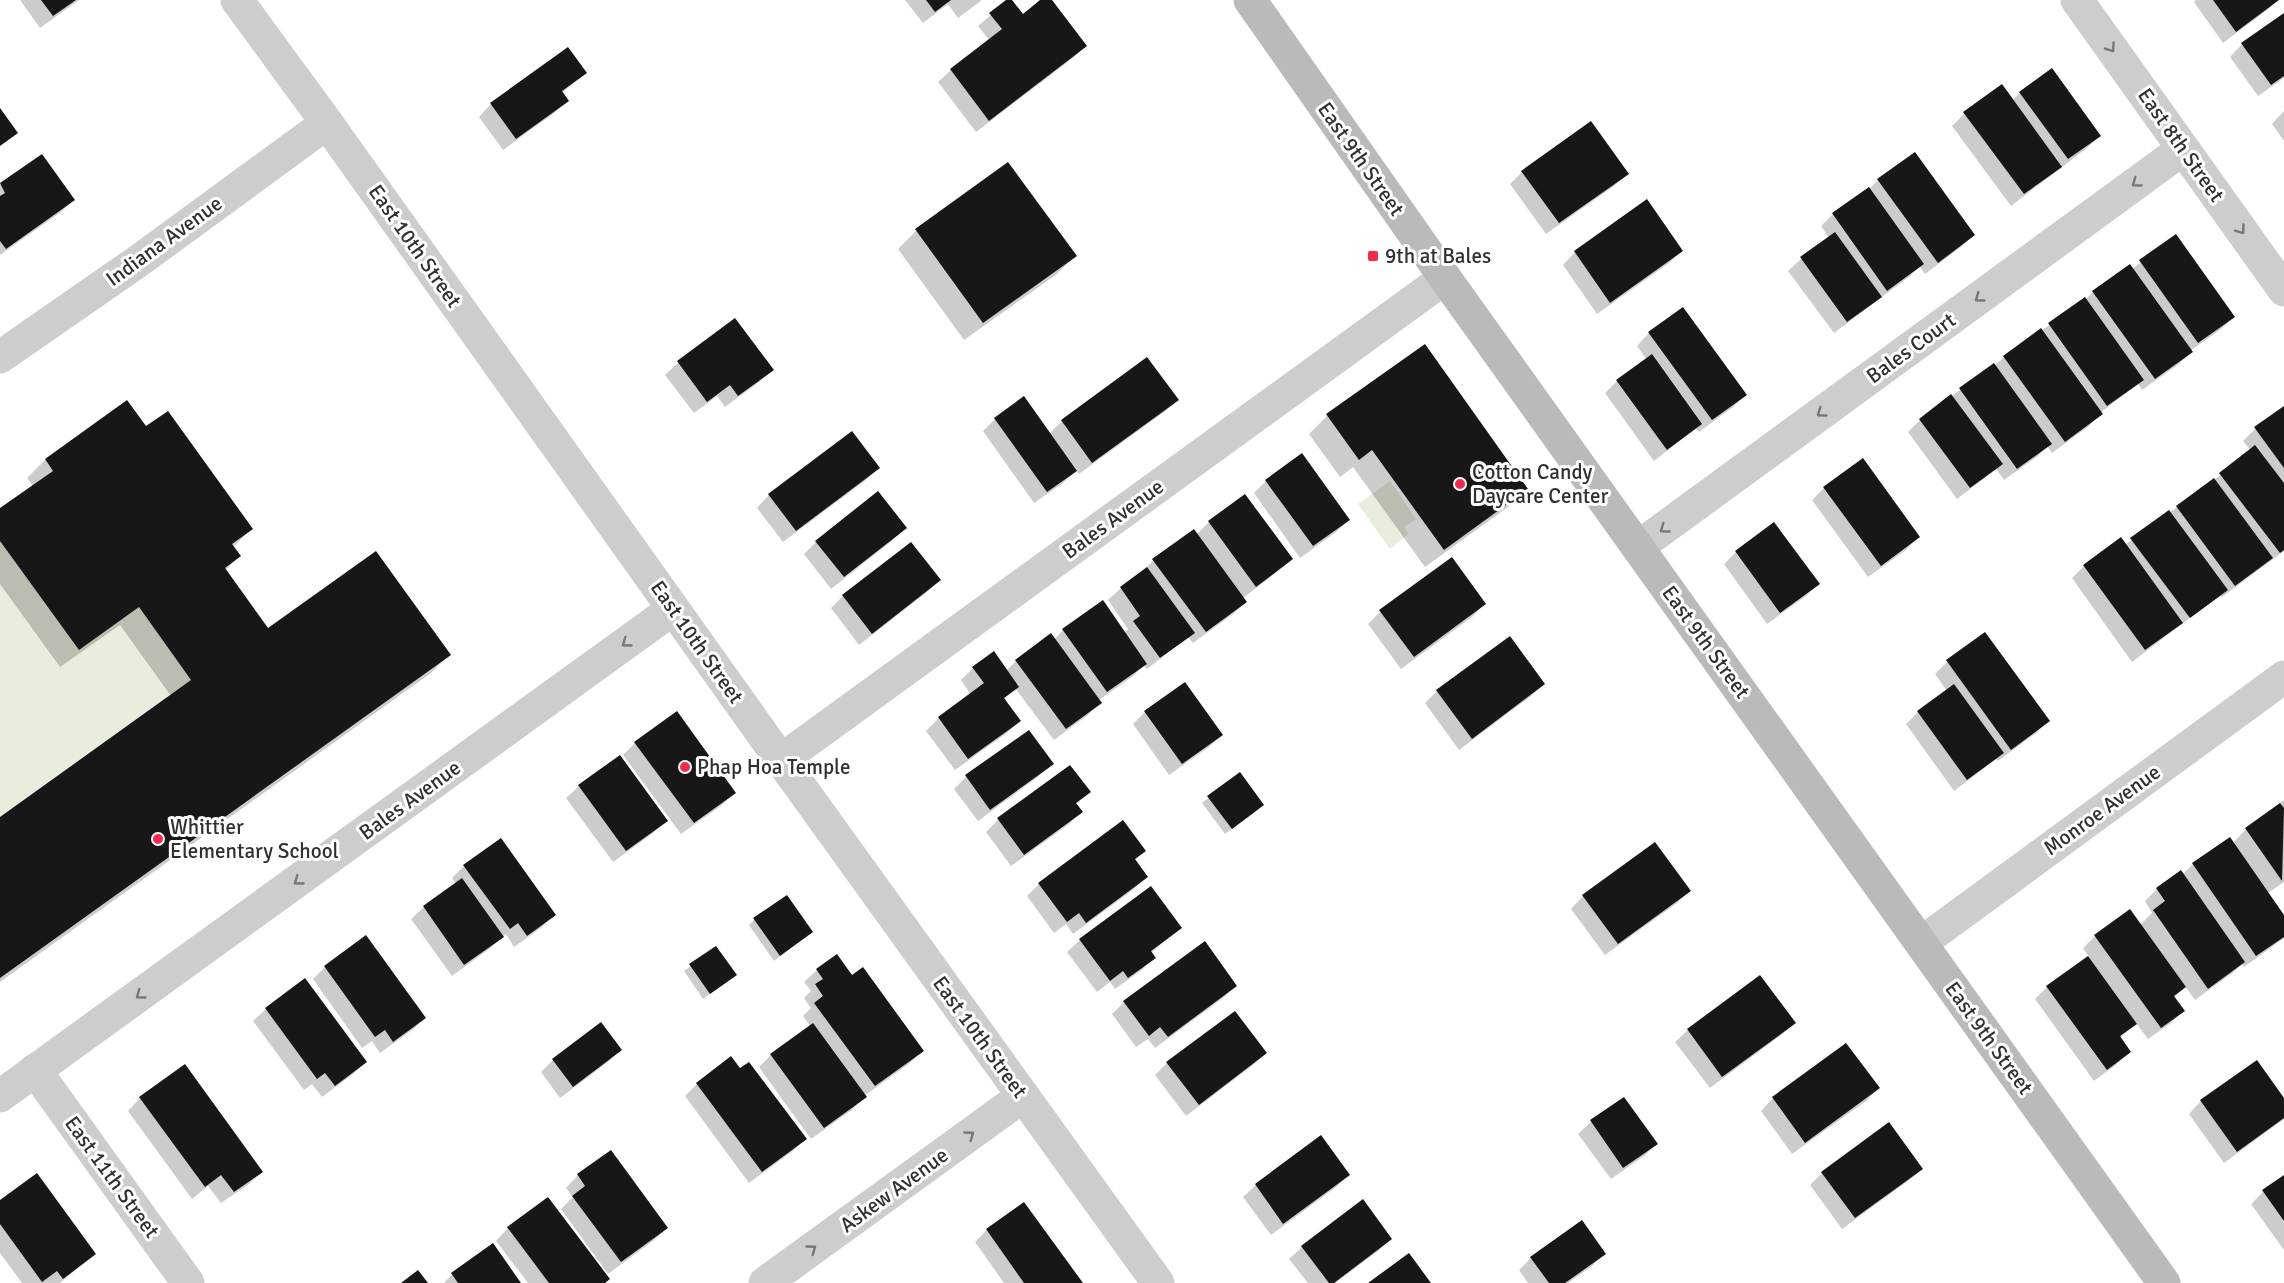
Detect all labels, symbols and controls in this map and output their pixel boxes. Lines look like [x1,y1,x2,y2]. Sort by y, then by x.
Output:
one-way arrow [2104,41,2115,52]
street label: East 8th Street [2132,83,2230,207]
street label: East 9th Street [1312,97,1410,221]
one-way arrow [2132,176,2143,187]
street label: East 10th Street [363,179,467,313]
street label: Indiana Avenue [101,190,227,292]
one-way arrow [2234,224,2245,235]
place label: 9th at Bales [1385,243,1491,269]
marker: 9th at Bales [1366,249,1380,263]
one-way arrow [1974,291,1985,302]
street label: Bales Court [1861,307,1961,389]
one-way arrow [1817,406,1828,417]
place label: Cotton Candy Daycare Center [1472,459,1609,509]
street label: Bales Avenue [1057,473,1169,565]
marker: Cotton Candy Daycare Center [1453,477,1467,491]
one-way arrow [1659,521,1670,532]
street label: East 10th Street [645,575,749,709]
street label: East 9th Street [1656,581,1756,703]
one-way arrow [622,636,633,647]
street label: Bales Avenue [354,754,466,846]
place label: Phap Hoa Temple [697,754,851,780]
street label: Monroe Avenue [2038,759,2166,861]
marker: Phap Hoa Temple [678,760,692,774]
place label: Whittier Elementary School [170,814,339,864]
marker: Whittier Elementary School [151,832,165,846]
one-way arrow [293,874,304,885]
street label: East 10th Street [927,971,1033,1103]
street label: East 9th Street [1939,977,2039,1099]
one-way arrow [135,988,146,999]
street label: East 11th Street [59,1111,165,1243]
one-way arrow [964,1131,975,1142]
street label: Askew Avenue [835,1142,953,1238]
one-way arrow [805,1245,816,1256]

